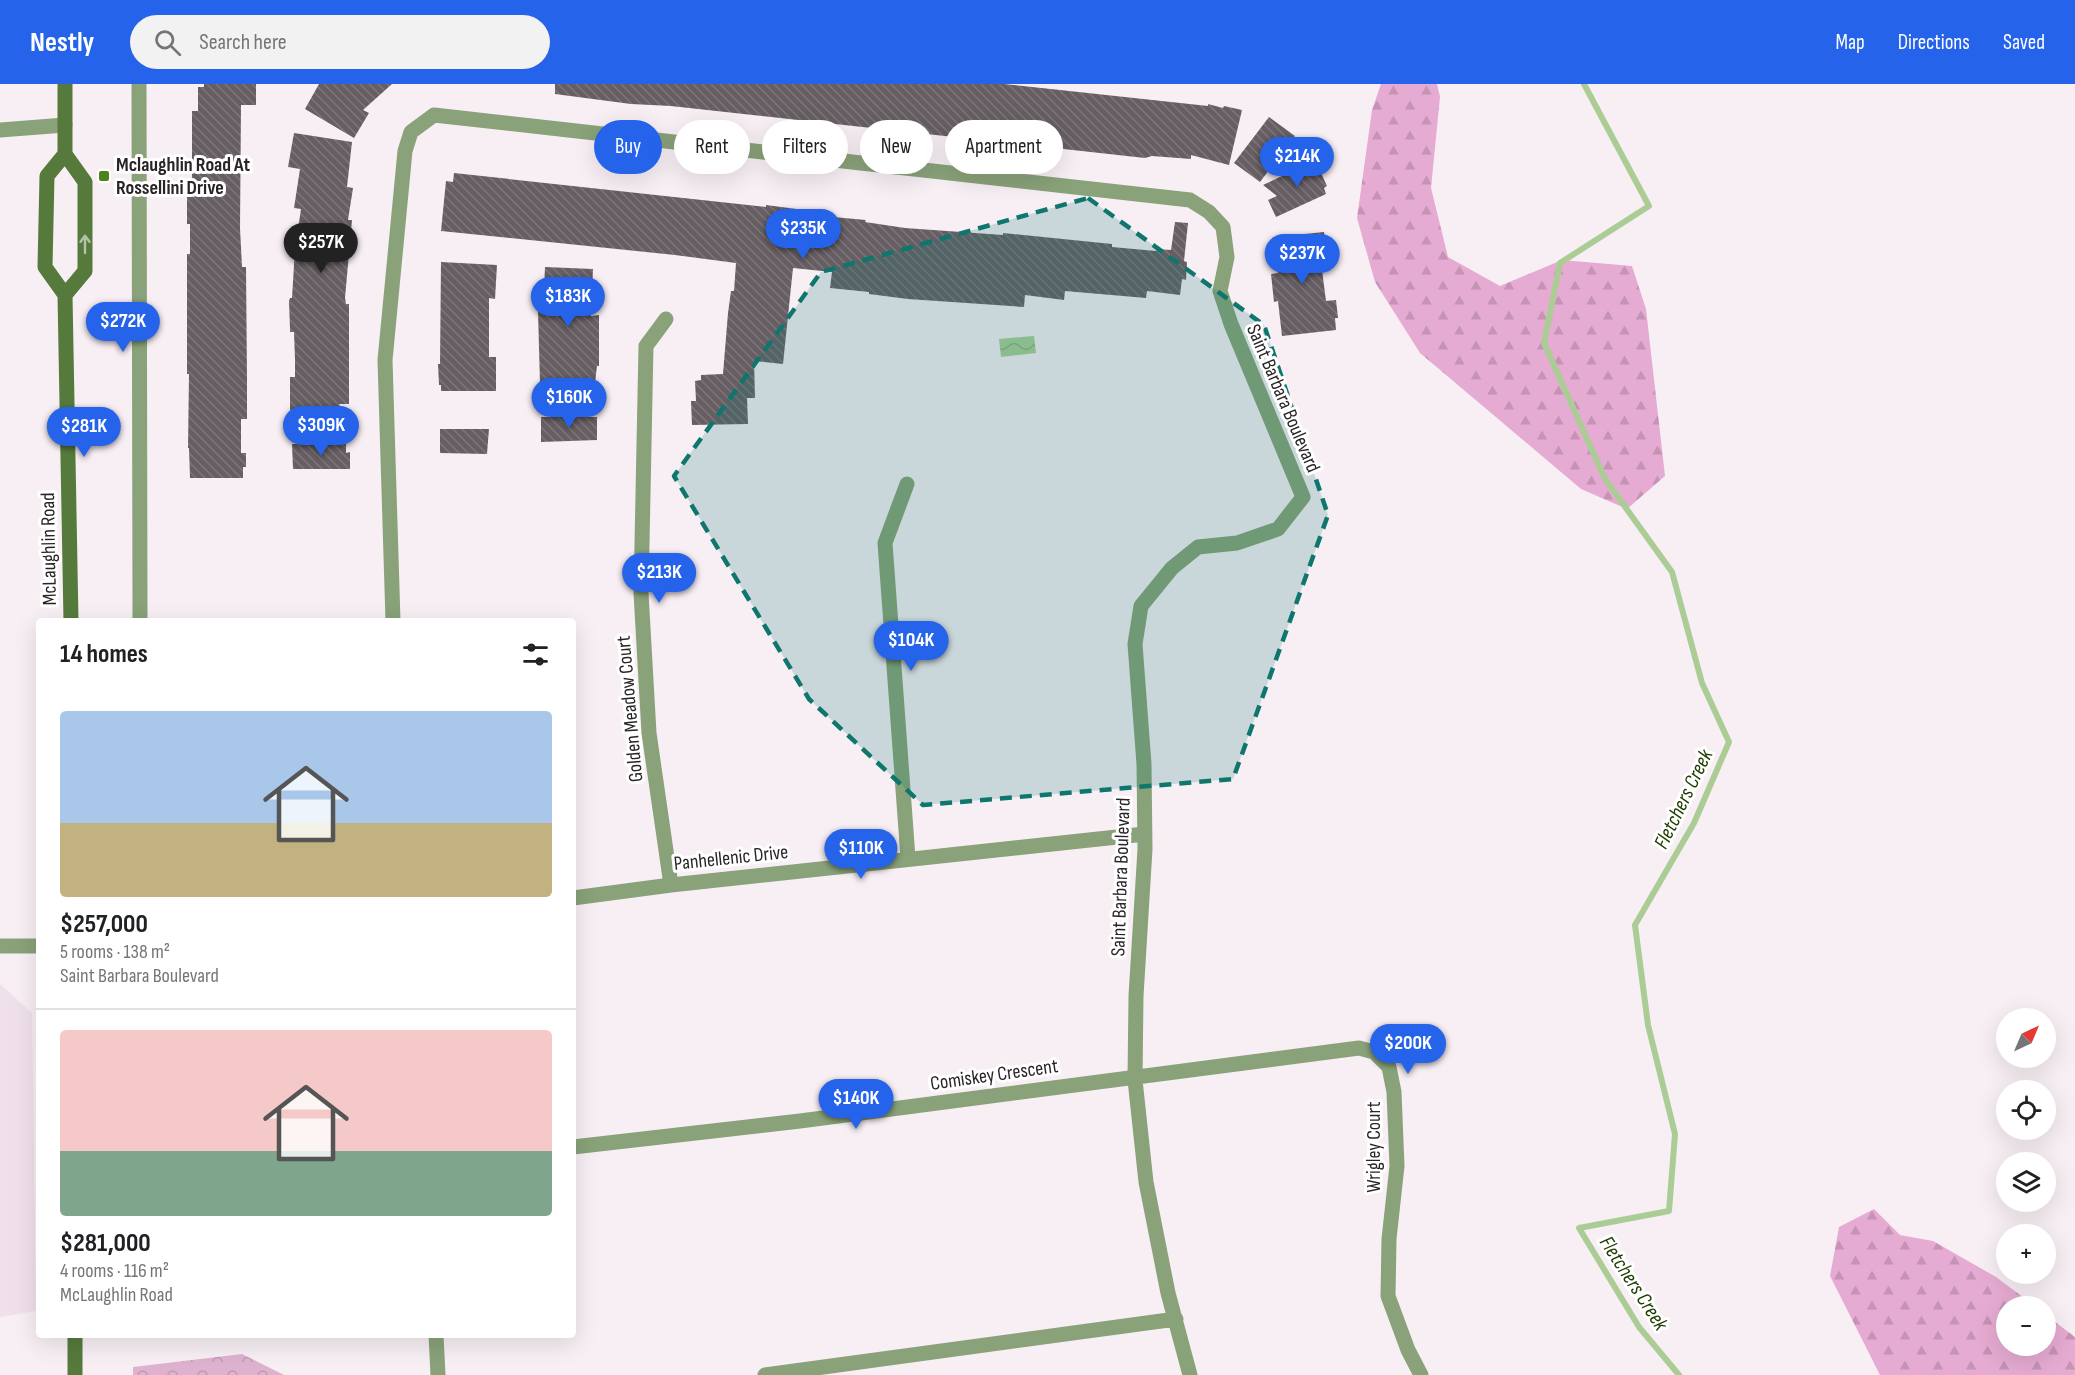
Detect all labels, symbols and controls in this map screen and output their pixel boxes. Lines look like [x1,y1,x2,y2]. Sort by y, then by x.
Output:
search box [130,15,550,69]
text: Nestly [30,26,94,59]
icon: search [151,26,184,59]
text: Search here [199,29,287,56]
text: Map [1835,30,1865,55]
text: Directions [1898,30,1970,55]
text: Saved [2003,30,2045,55]
chip: Buy [594,120,662,174]
chip: Rent [674,120,750,174]
chip: Filters [762,120,848,174]
chip: New [860,120,933,174]
chip: Apartment [945,120,1063,174]
pin: $214K [1255,137,1339,188]
text: $214K [1274,144,1320,168]
place label: Mclaughlin Road At Rossellini Drive [116,153,250,200]
marker: Mclaughlin Road At Rossellini Drive [97,169,111,183]
pin: $235K [761,209,845,260]
text: $235K [780,216,826,240]
pin: $257K [279,223,363,274]
text: $257K [298,230,344,254]
pin: $237K [1260,234,1344,285]
one-way arrow [79,235,91,255]
text: $237K [1279,241,1325,265]
pin: $183K [526,277,610,328]
text: $183K [545,284,591,308]
pin: $272K [81,302,165,353]
text: $272K [100,309,146,333]
street label: Saint Barbara Boulevard [1241,321,1325,476]
pin: $160K [527,378,611,429]
text: $160K [546,385,592,409]
pin: $309K [279,406,363,457]
pin: $281K [42,407,126,458]
text: $309K [297,413,345,437]
text: $281K [61,414,107,438]
street label: McLaughlin Road [36,492,62,606]
pin: $213K [617,553,701,604]
text: $213K [636,560,682,584]
pin: $104K [869,621,953,672]
text: $104K [888,628,934,652]
street label: Golden Meadow Court [612,635,648,783]
icon: filters [519,638,552,671]
text: 14 homes [60,639,148,670]
water label: Fletchers Creek [1649,744,1719,853]
icon: home [252,750,360,858]
street label: Saint Barbara Boulevard [1106,797,1136,957]
pin: $110K [819,829,903,880]
text: $110K [838,836,884,860]
street label: Panhellenic Drive [673,840,789,876]
text: $257,000 [60,909,148,940]
text: 5 rooms · 138 m² [60,940,170,964]
text: Saint Barbara Boulevard [60,964,219,988]
north arrow [1996,1008,2056,1068]
map controls [1996,1008,2056,1356]
pin: $200K [1366,1024,1450,1075]
text: $200K [1384,1031,1432,1055]
street label: Comiskey Crescent [929,1054,1060,1096]
icon: home [252,1069,360,1177]
pin: $140K [814,1079,898,1130]
button: locate [1996,1080,2056,1140]
text: $140K [833,1086,879,1110]
street label: Wrigley Court [1362,1101,1386,1193]
button: layers [1996,1152,2056,1212]
button: + [1996,1224,2056,1284]
text: $281,000 [60,1228,151,1259]
water label: Fletchers Creek [1594,1231,1674,1336]
text: 4 rooms · 116 m² [60,1259,169,1283]
text: McLaughlin Road [60,1283,173,1307]
button: − [1996,1296,2056,1356]

